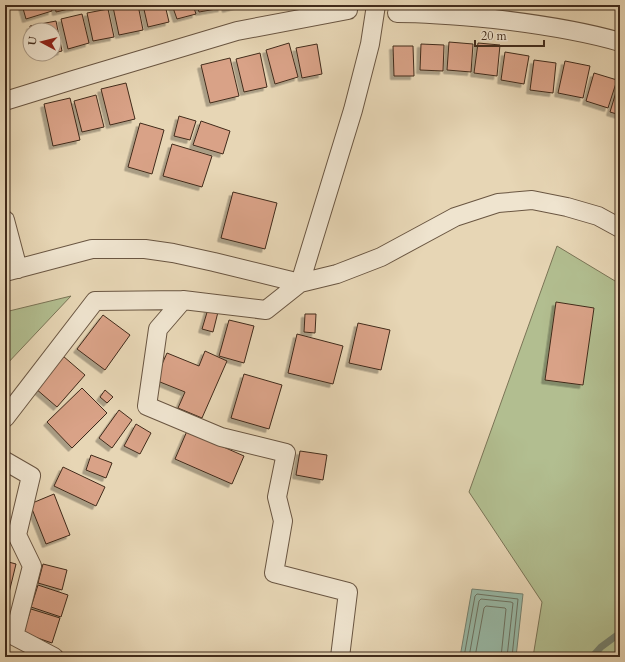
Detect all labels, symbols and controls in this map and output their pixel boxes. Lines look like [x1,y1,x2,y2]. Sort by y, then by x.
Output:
north arrow [22,22,62,62]
scale bar [475,22,544,48]
text: 20 m [481,28,508,44]
text: U [25,35,41,46]

